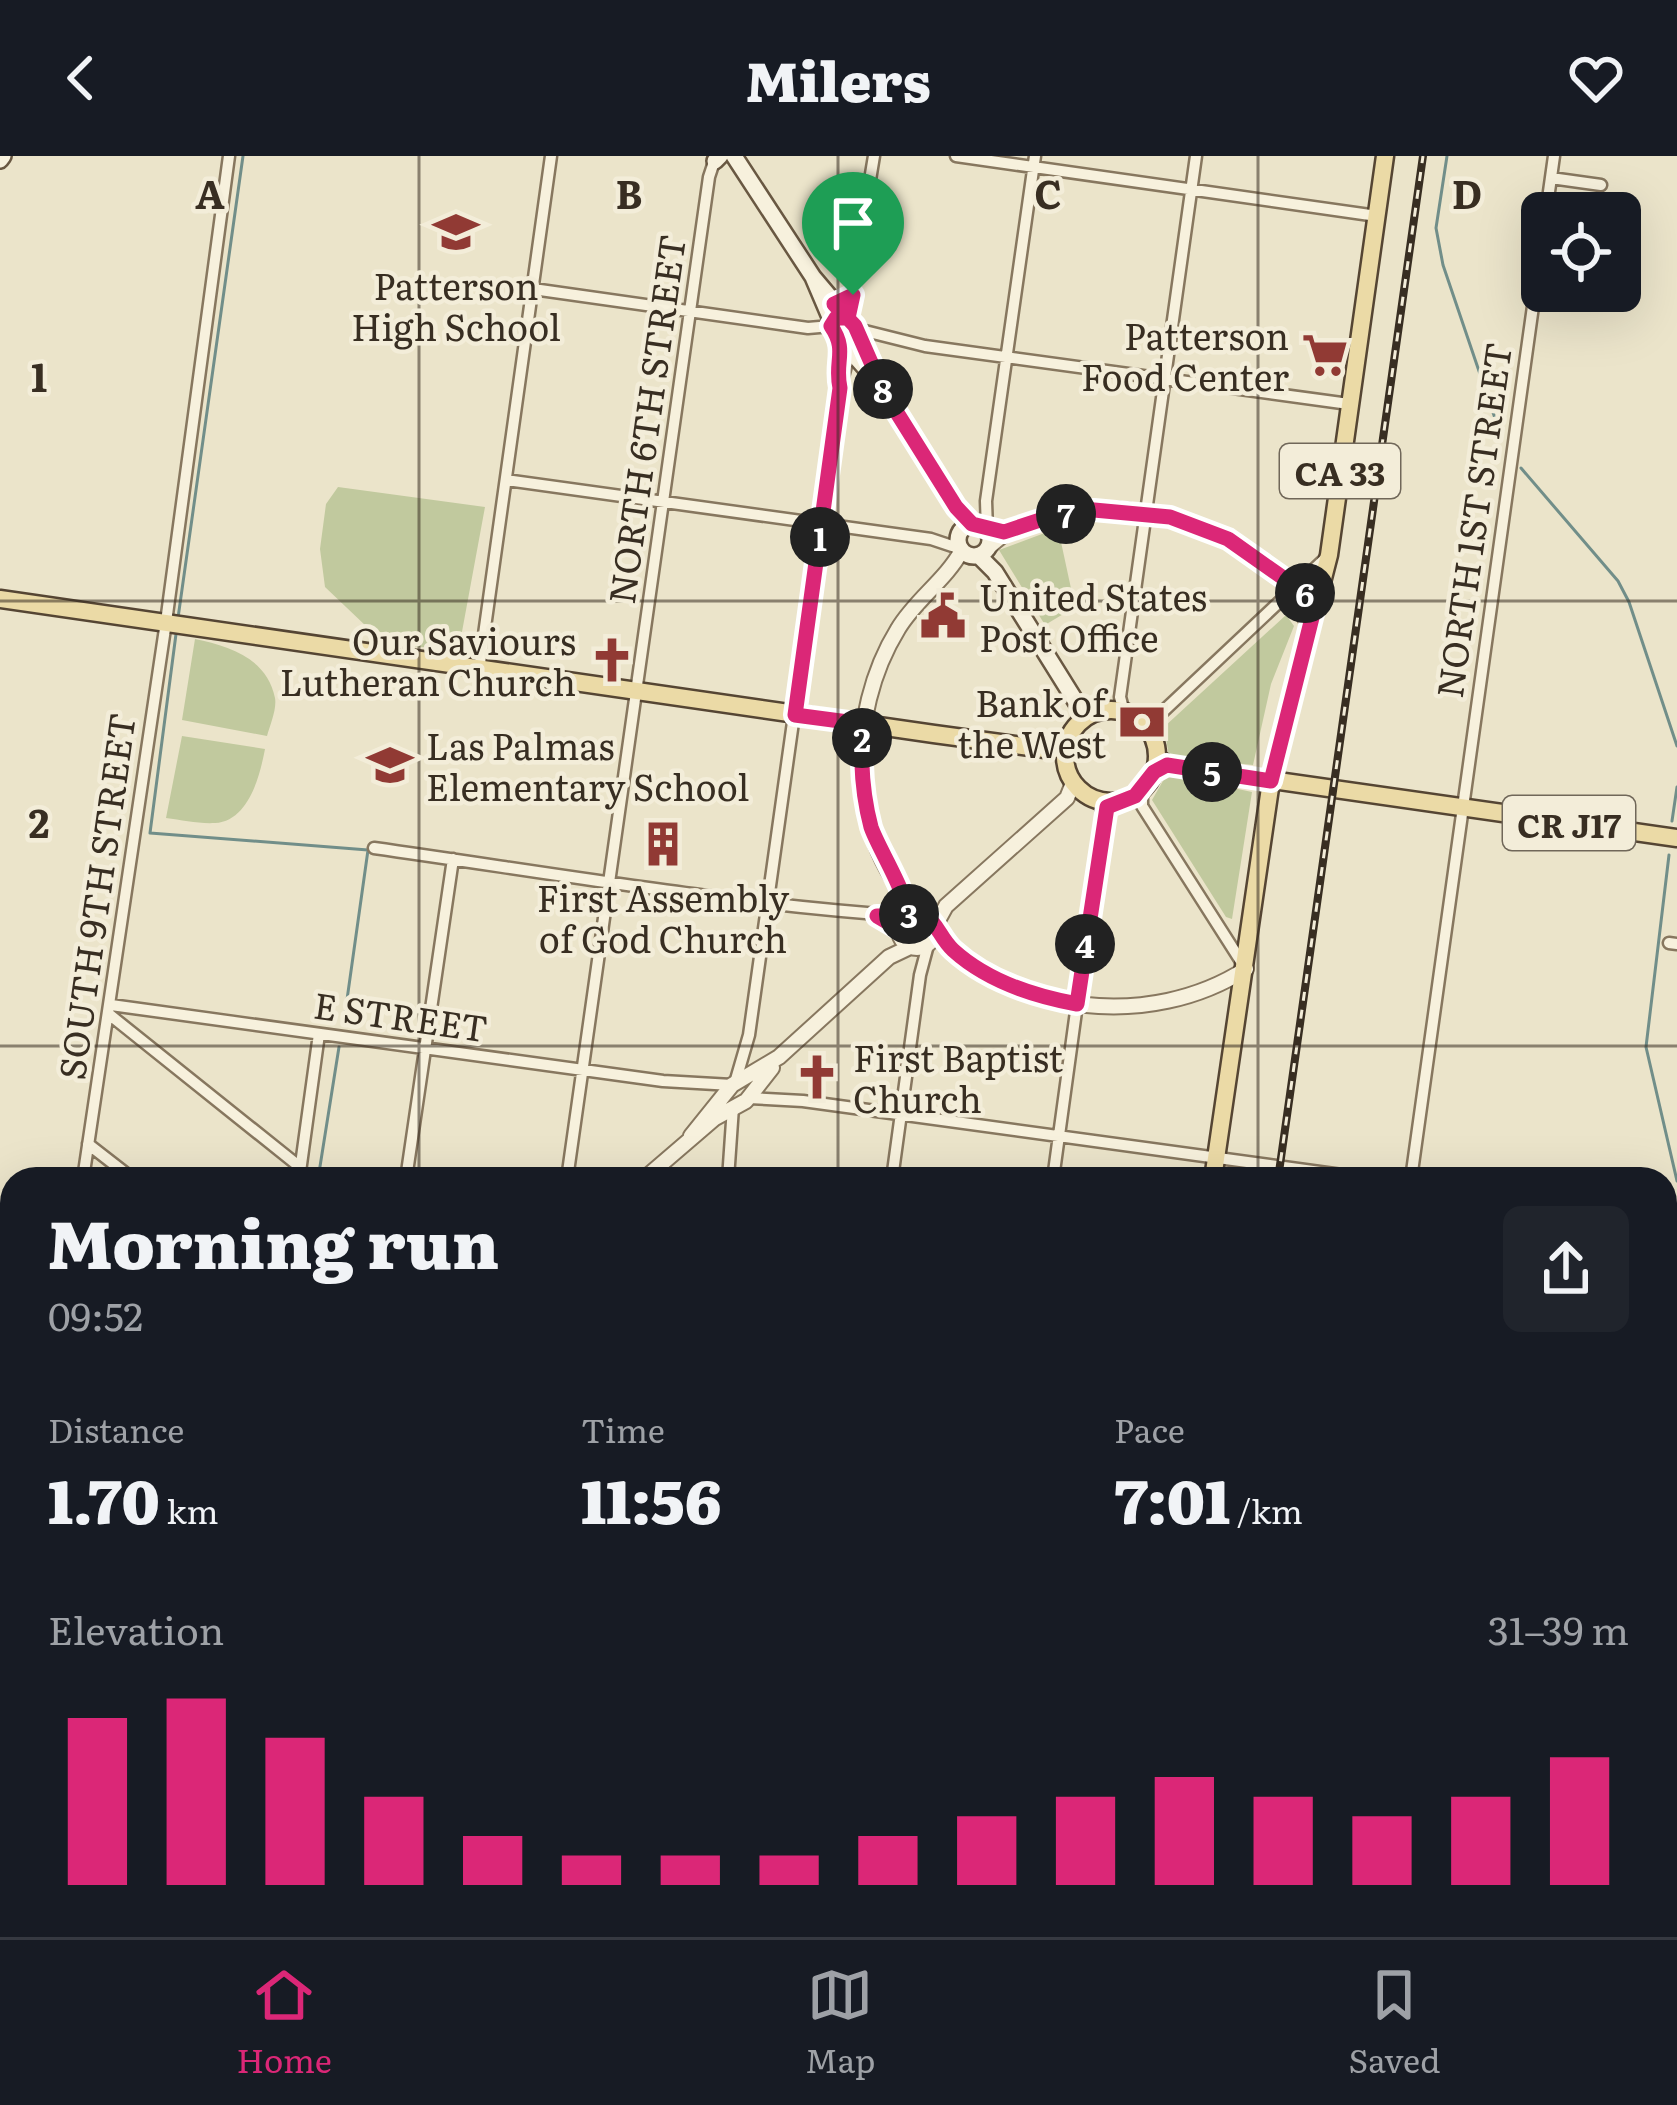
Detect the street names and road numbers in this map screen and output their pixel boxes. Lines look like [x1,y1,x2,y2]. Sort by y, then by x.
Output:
street label: NORTH 6TH STREET [593,231,697,607]
street label: NORTH 1ST STREET [1421,339,1523,701]
road number: CA 33 [1280,444,1400,498]
street label: SOUTH 9TH STREET [43,709,147,1083]
road number: CR J17 [1503,796,1635,850]
street label: E STREET [311,977,491,1053]

